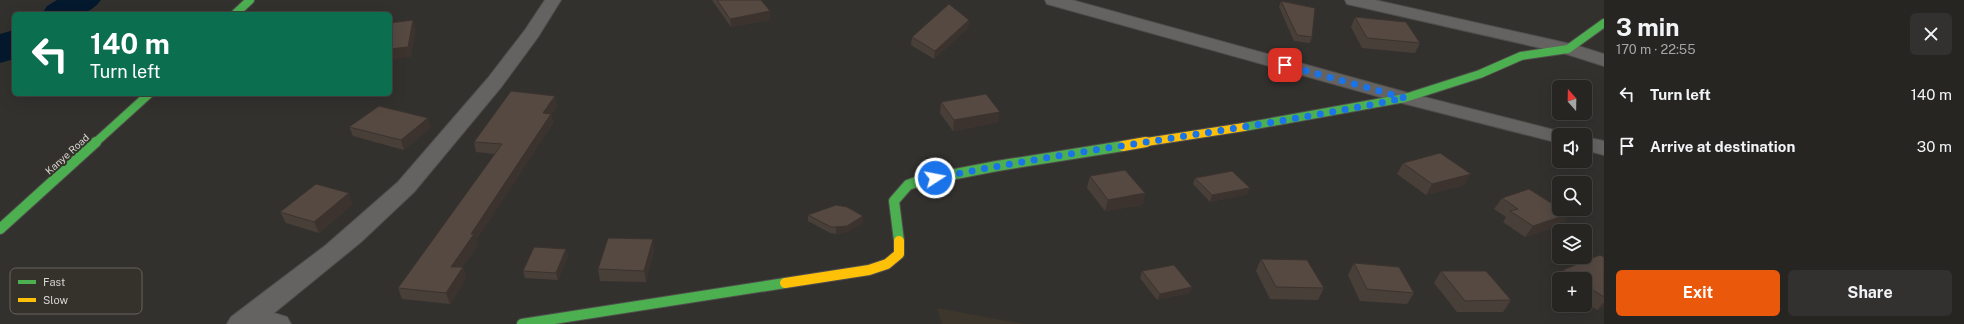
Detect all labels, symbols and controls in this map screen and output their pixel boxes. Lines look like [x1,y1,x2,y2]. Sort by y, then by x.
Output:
text: 3 min [1616,13,1680,41]
button: close [1910,13,1952,55]
text: 140 m [90,27,170,60]
icon: left [24,28,76,80]
text: 170 m · 22:55 [1616,42,1696,57]
pin [1268,48,1302,82]
icon: arrive [1274,54,1296,76]
text: Turn left [90,61,160,82]
north arrow [1552,80,1592,120]
map controls [1552,80,1592,312]
icon: left [1616,83,1638,105]
text: Turn left [1650,86,1711,103]
text: 140 m [1911,86,1952,103]
button: sound [1552,128,1592,168]
street label: Kanye Road [43,131,91,177]
icon: arrive [1616,135,1638,157]
text: Arrive at destination [1650,138,1795,155]
text: 30 m [1917,138,1952,155]
position arrow [914,157,956,199]
button: search [1552,176,1592,216]
button: layers [1552,224,1592,264]
legend [10,268,142,314]
button: Exit [1616,270,1780,316]
button: Share [1788,270,1952,316]
button: + [1552,272,1592,312]
text: Fast [43,276,65,288]
text: Slow [43,294,69,306]

